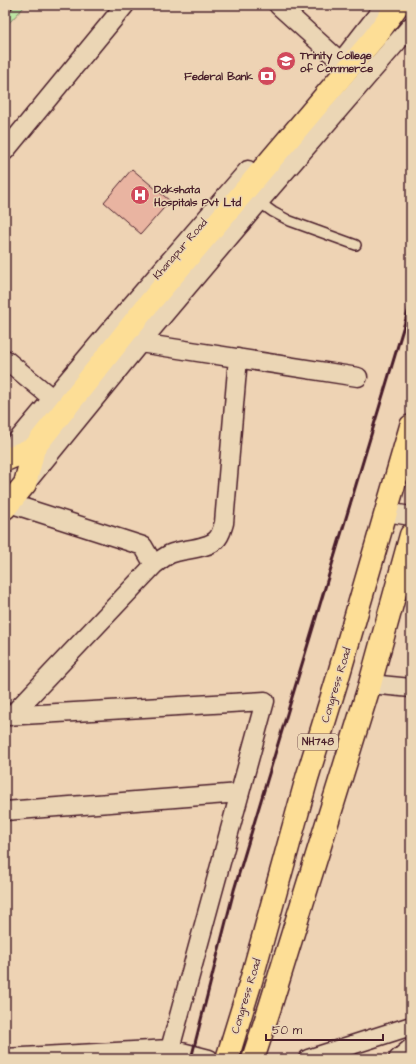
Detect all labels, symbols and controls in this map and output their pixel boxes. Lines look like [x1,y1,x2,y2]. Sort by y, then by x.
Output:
place label: Trinity College of Commerce [299,48,373,76]
school or university icon: Trinity College of Commerce [275,50,297,72]
bank icon: Federal Bank [256,65,278,87]
place label: Federal Bank [184,69,253,84]
place label: Dakshata Hospitals Pvt Ltd [153,182,241,211]
hospital icon: Dakshata Hospitals Pvt Ltd [129,184,151,206]
street label: Khanapur Road [149,215,211,283]
street label: Congress Road [317,645,356,725]
road number: NH748 [298,734,338,750]
street label: Congress Road [227,956,266,1036]
scale bar [266,1016,383,1042]
text: 50 m [272,1022,303,1039]

